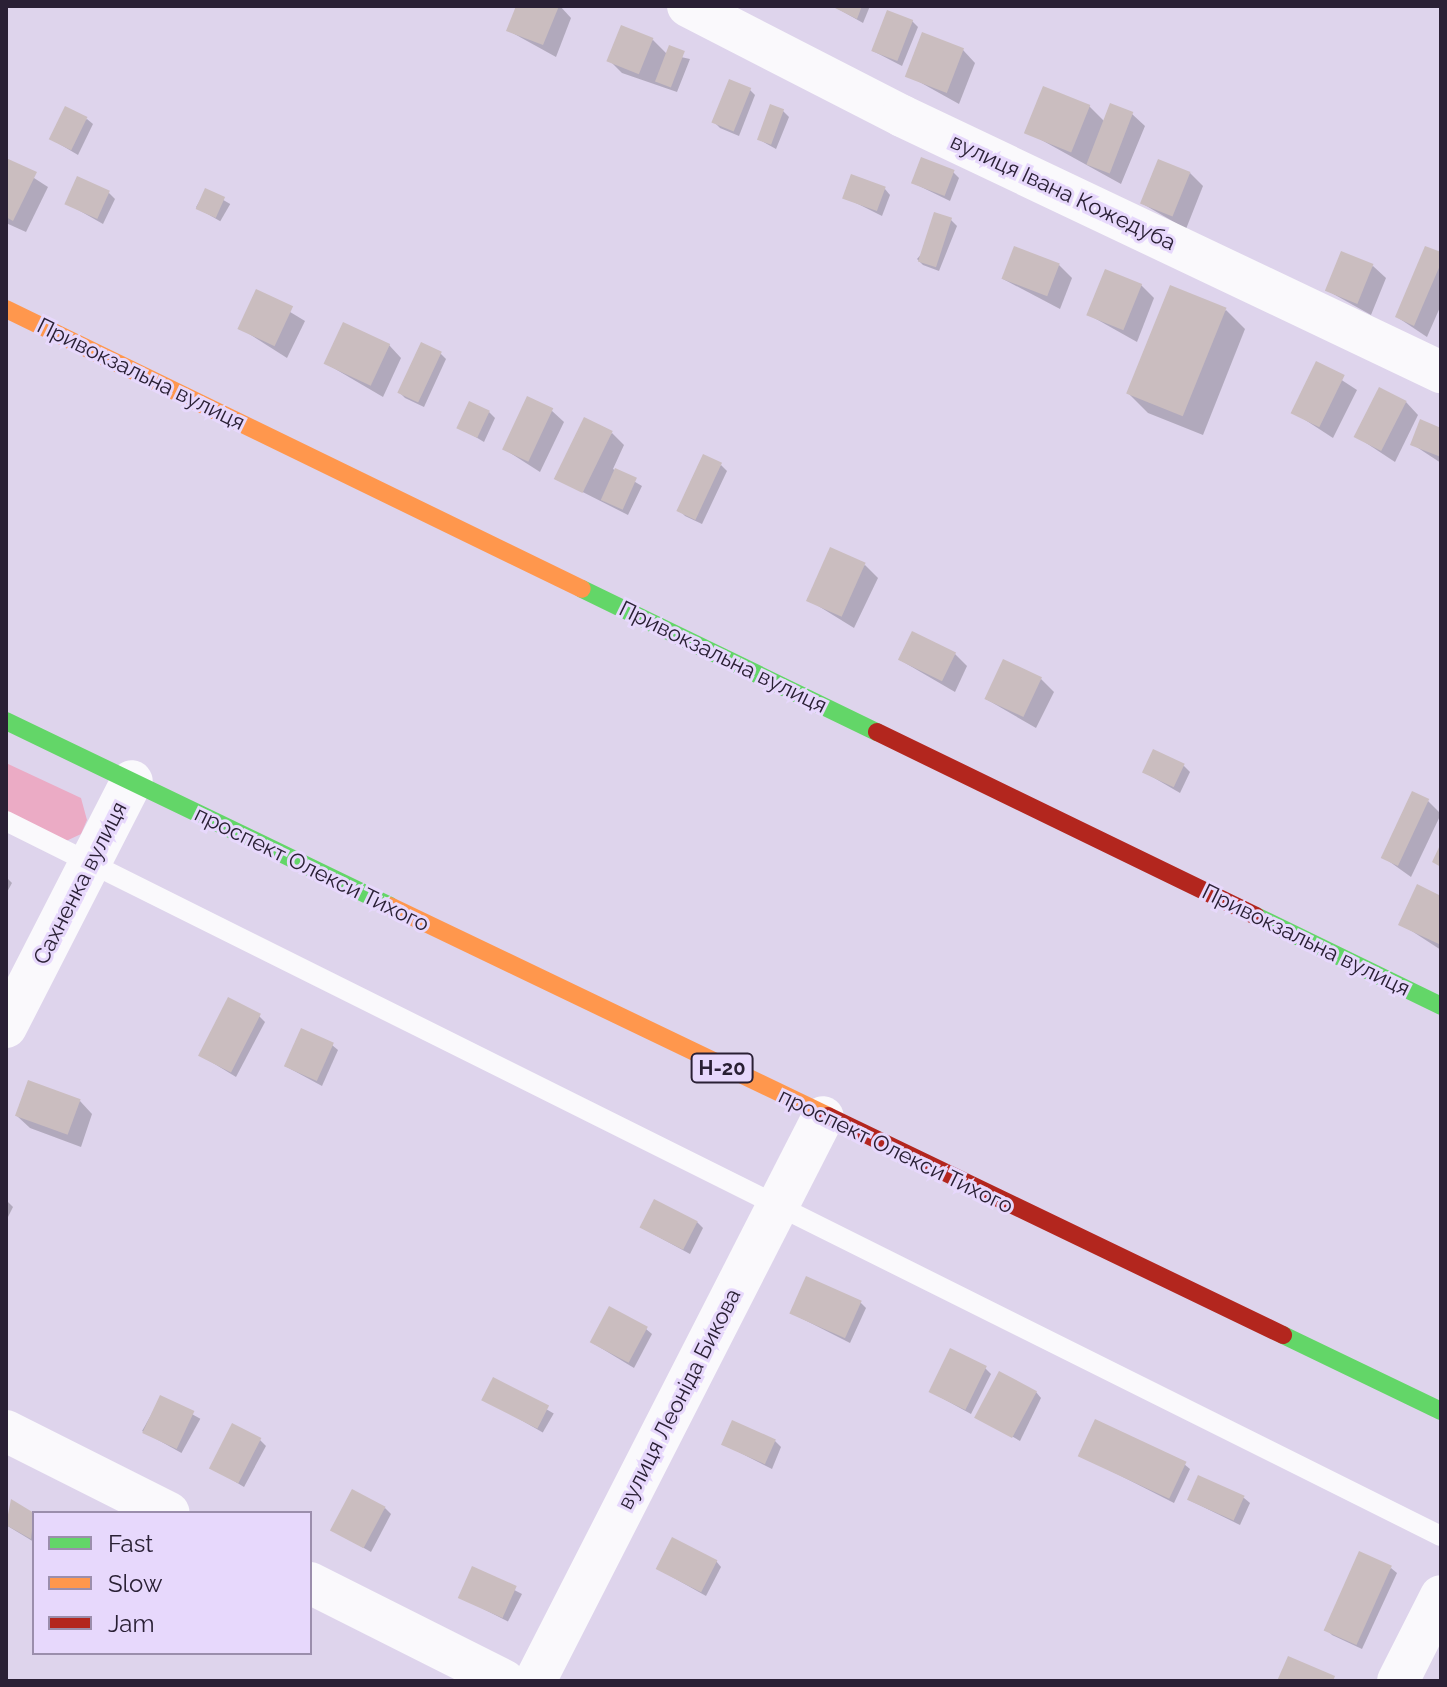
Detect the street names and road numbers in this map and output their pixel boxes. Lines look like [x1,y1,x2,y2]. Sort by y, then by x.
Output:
street label: вулиця Івана Кожедуба [946,128,1180,256]
street label: Привокзальна вулиця [33,312,249,436]
street label: Привокзальна вулиця [615,595,831,719]
street label: Сахненка вулиця [28,797,132,969]
street label: проспект Олекси Тихого [190,800,434,938]
street label: Привокзальна вулиця [1198,878,1414,1002]
road number: Н-20 [690,1052,754,1084]
street label: проспект Олекси Тихого [774,1082,1018,1220]
street label: вулиця Леоніда Бикова [612,1284,746,1514]

